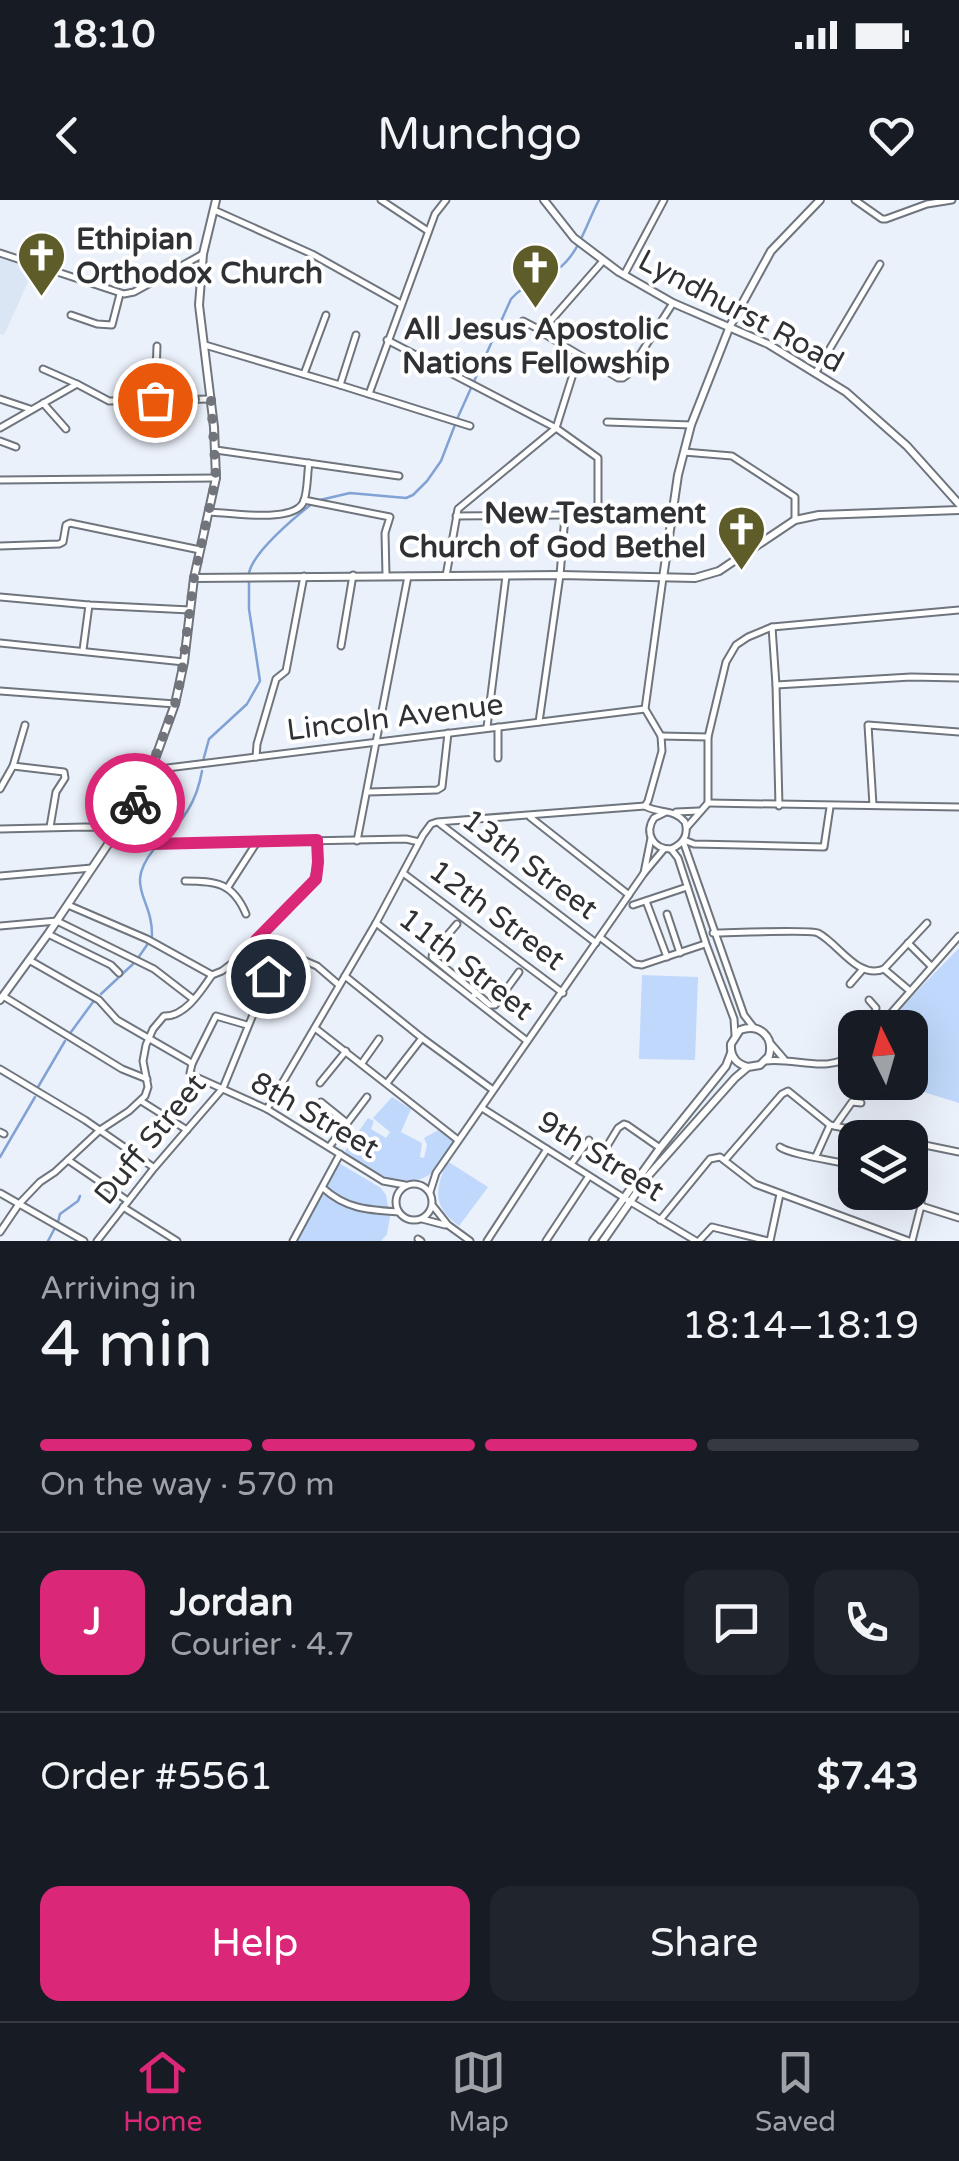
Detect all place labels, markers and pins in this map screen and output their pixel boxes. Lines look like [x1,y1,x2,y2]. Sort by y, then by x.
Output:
place label: Ethipian Orthodox Church [76,221,323,292]
church icon: Ethipian Orthodox Church [15,230,67,298]
church icon: All Jesus Apostolic Nations Fellowship [510,242,562,310]
place label: All Jesus Apostolic Nations Fellowship [402,311,670,382]
pin [113,358,198,443]
place label: New Testament Church of God Bethel [399,495,707,566]
church icon: New Testament Church of God Bethel [715,504,767,572]
pin [226,934,311,1019]

